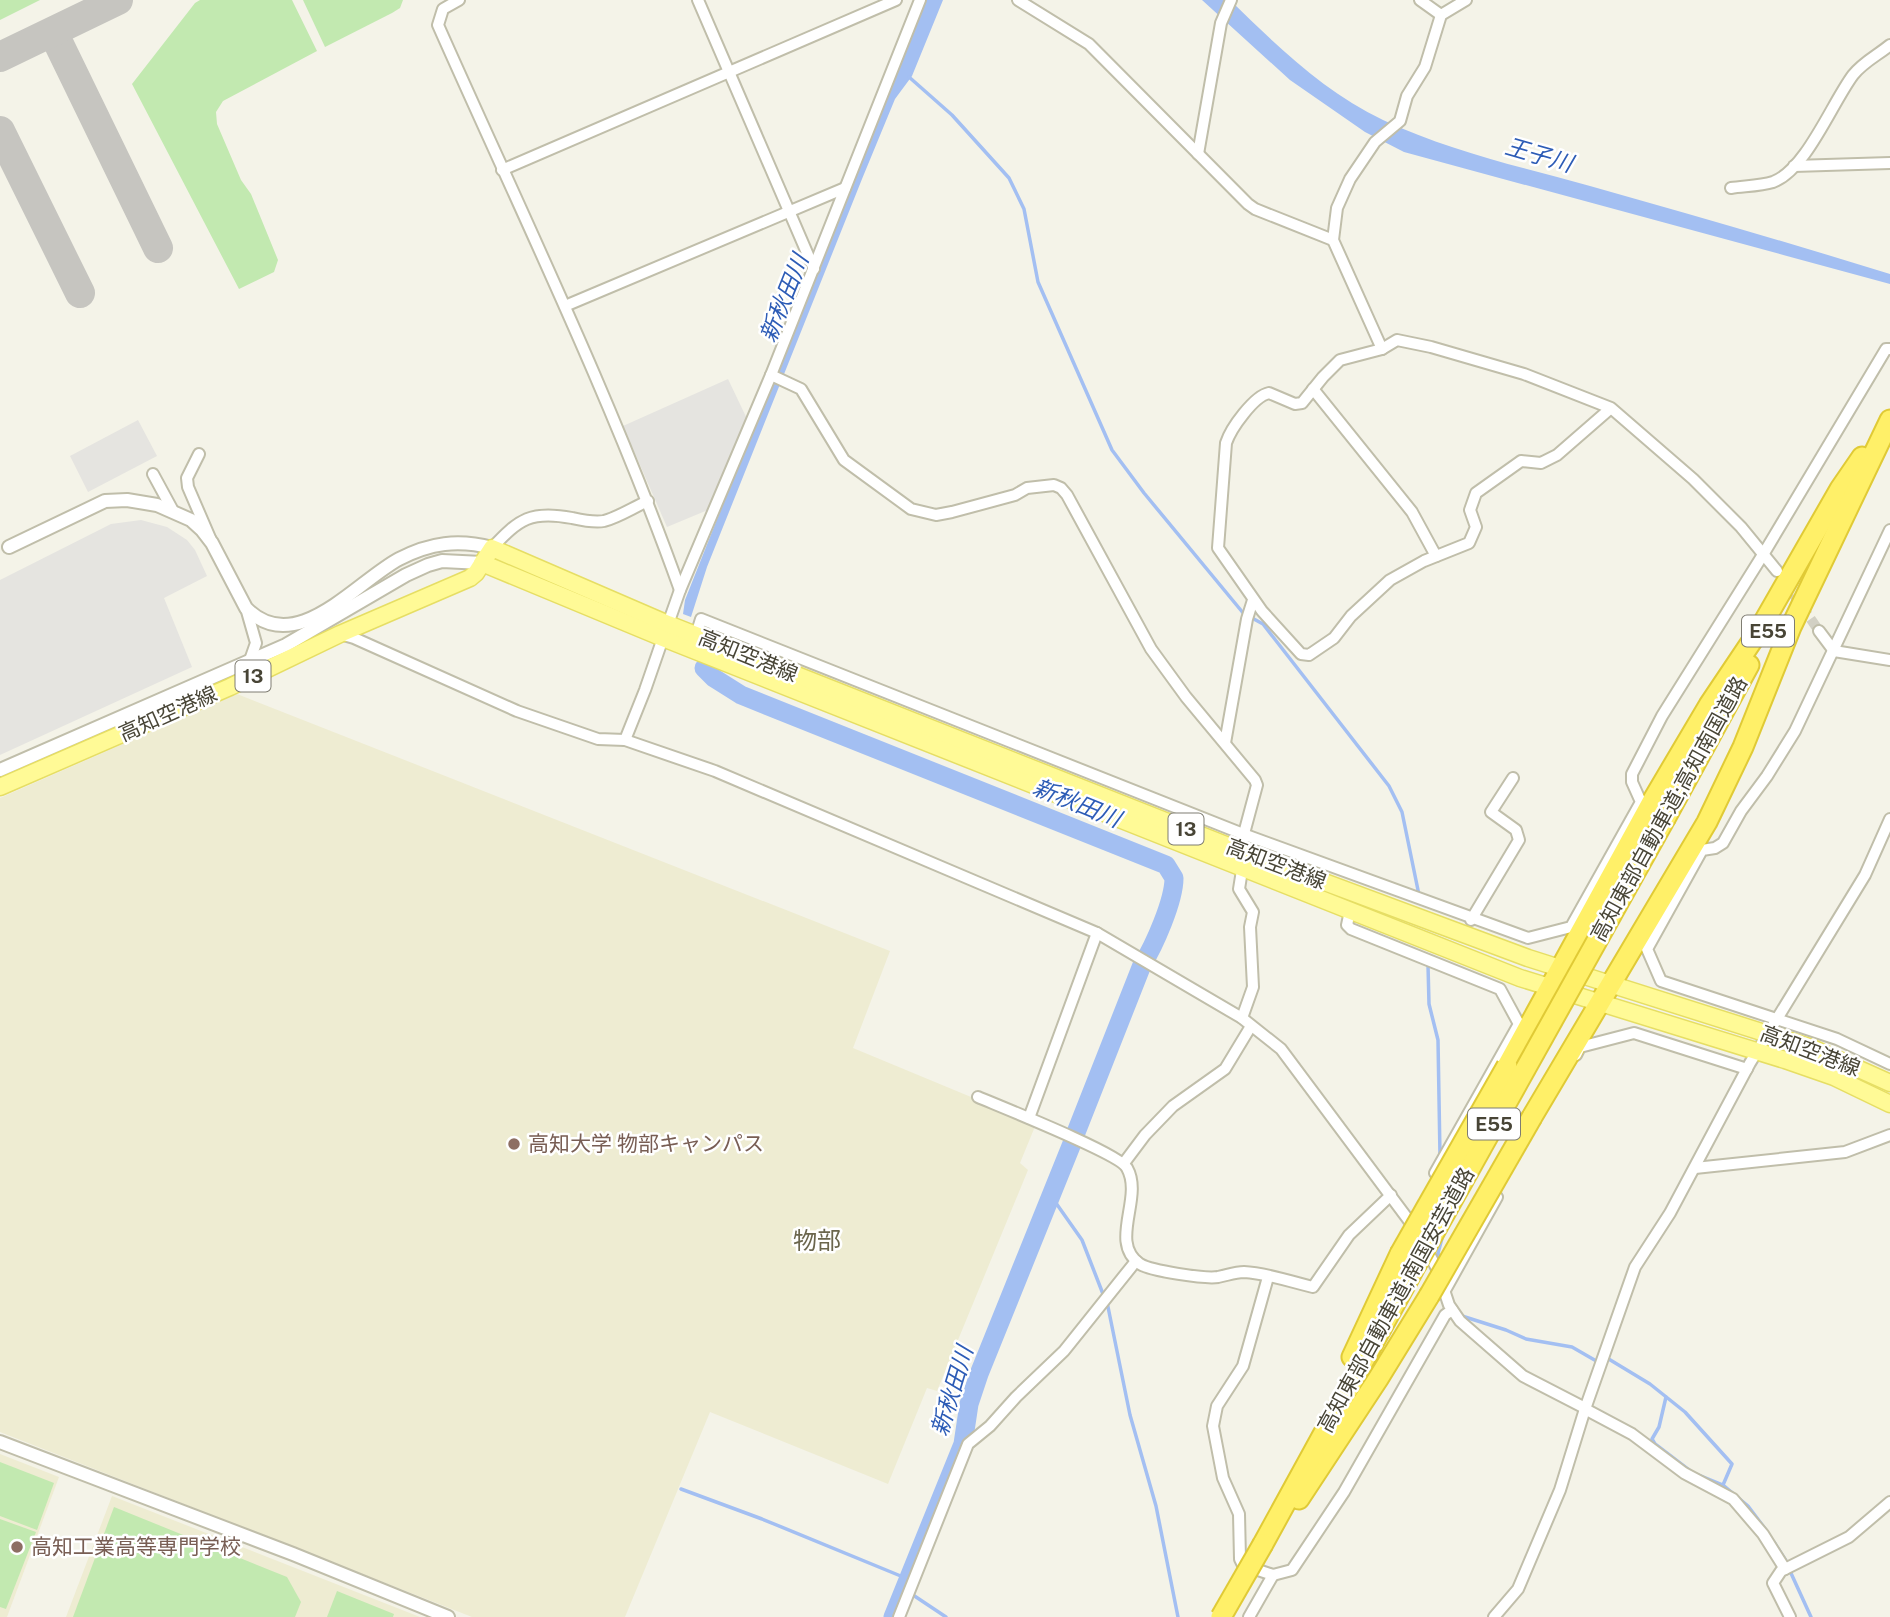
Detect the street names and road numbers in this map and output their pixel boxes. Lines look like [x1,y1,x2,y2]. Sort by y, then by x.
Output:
road number: E55 [1742,616,1794,646]
street label: 高知空港線 [695,624,802,687]
road number: 13 [236,660,270,692]
street label: 高知東部自動車道;高知南国道路 [1585,672,1752,946]
street label: 高知空港線 [115,681,221,746]
road number: 13 [1168,814,1204,844]
street label: 高知空港線 [1223,833,1330,894]
street label: 高知空港線 [1757,1020,1864,1081]
road number: E55 [1468,1108,1520,1140]
street label: 高知東部自動車道;南国安芸道路 [1312,1163,1479,1437]

